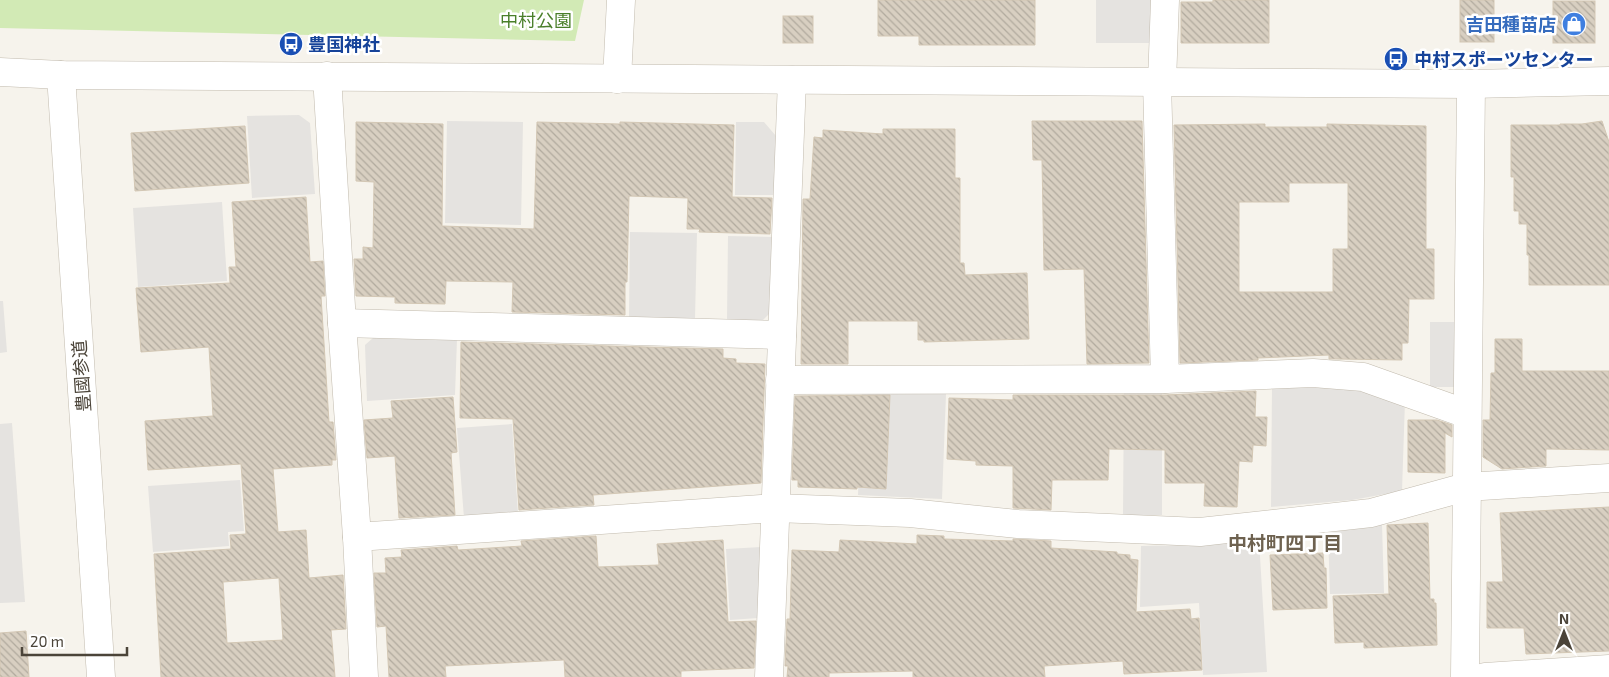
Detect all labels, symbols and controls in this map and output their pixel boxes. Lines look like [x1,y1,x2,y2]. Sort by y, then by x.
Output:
park label: 中村公園 [500,9,572,31]
shop icon: 吉田種苗店 [1561,11,1587,37]
place label: 吉田種苗店 [1466,13,1556,35]
bus stop icon: 豊国神社 [278,31,304,57]
place label: 豊国神社 [308,33,380,55]
bus stop icon: 中村スポーツセンター [1383,46,1409,72]
place label: 中村スポーツセンター [1414,48,1594,70]
street label: 豊國参道 [68,339,94,413]
district label: 中村町四丁目 [1228,531,1342,554]
north arrow [1539,607,1589,657]
text: N [1559,610,1569,627]
scale bar [22,624,128,656]
text: 20 m [30,632,64,650]

